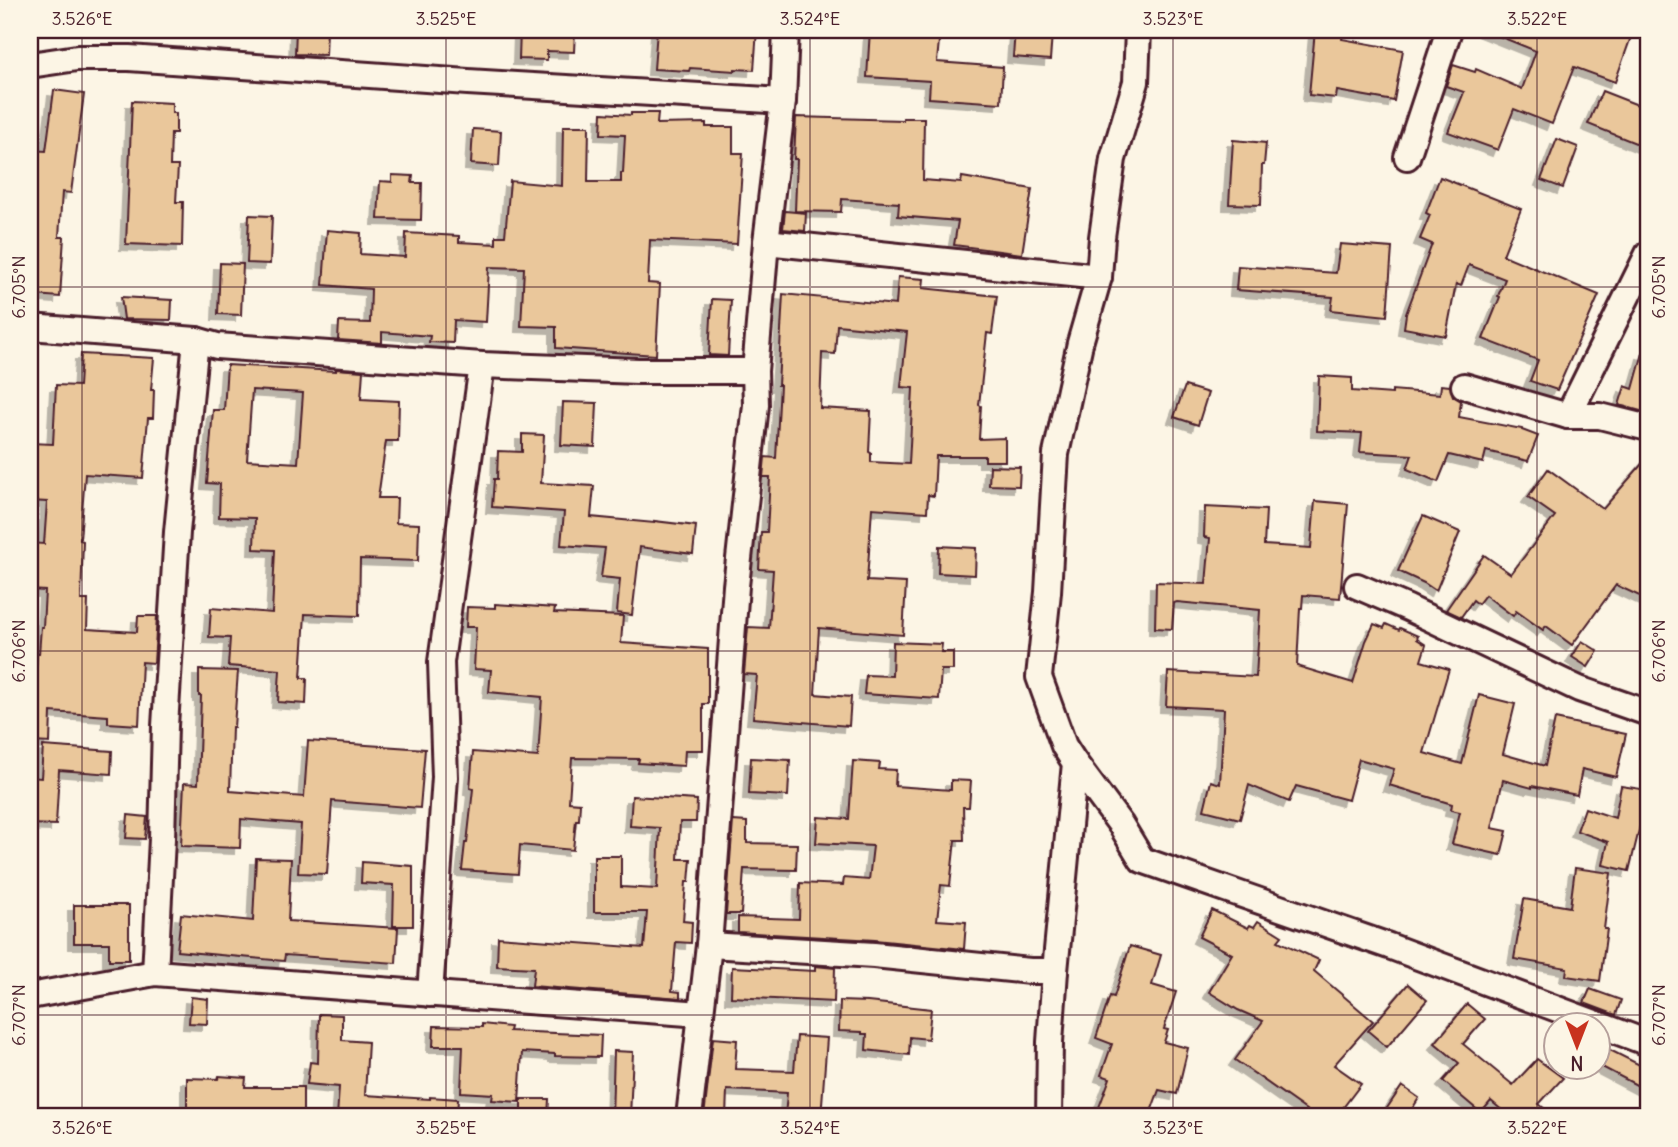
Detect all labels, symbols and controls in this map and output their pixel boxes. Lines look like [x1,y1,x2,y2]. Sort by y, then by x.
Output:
text: 3.526°E [51,7,113,30]
text: 3.525°E [415,7,477,30]
text: 3.524°E [780,7,840,30]
text: 3.523°E [1143,7,1203,30]
text: 3.522°E [1507,7,1567,30]
text: 6.705°N [7,255,30,319]
text: 6.705°N [1647,255,1670,319]
text: 6.706°N [7,619,30,683]
text: 6.706°N [1647,619,1670,683]
text: 6.707°N [7,984,30,1046]
text: 6.707°N [1647,984,1670,1046]
north arrow [1542,1010,1612,1080]
text: N [1570,1051,1584,1075]
text: 3.526°E [51,1116,113,1139]
text: 3.525°E [415,1116,477,1139]
text: 3.524°E [780,1116,840,1139]
text: 3.523°E [1143,1116,1203,1139]
text: 3.522°E [1507,1116,1567,1139]

